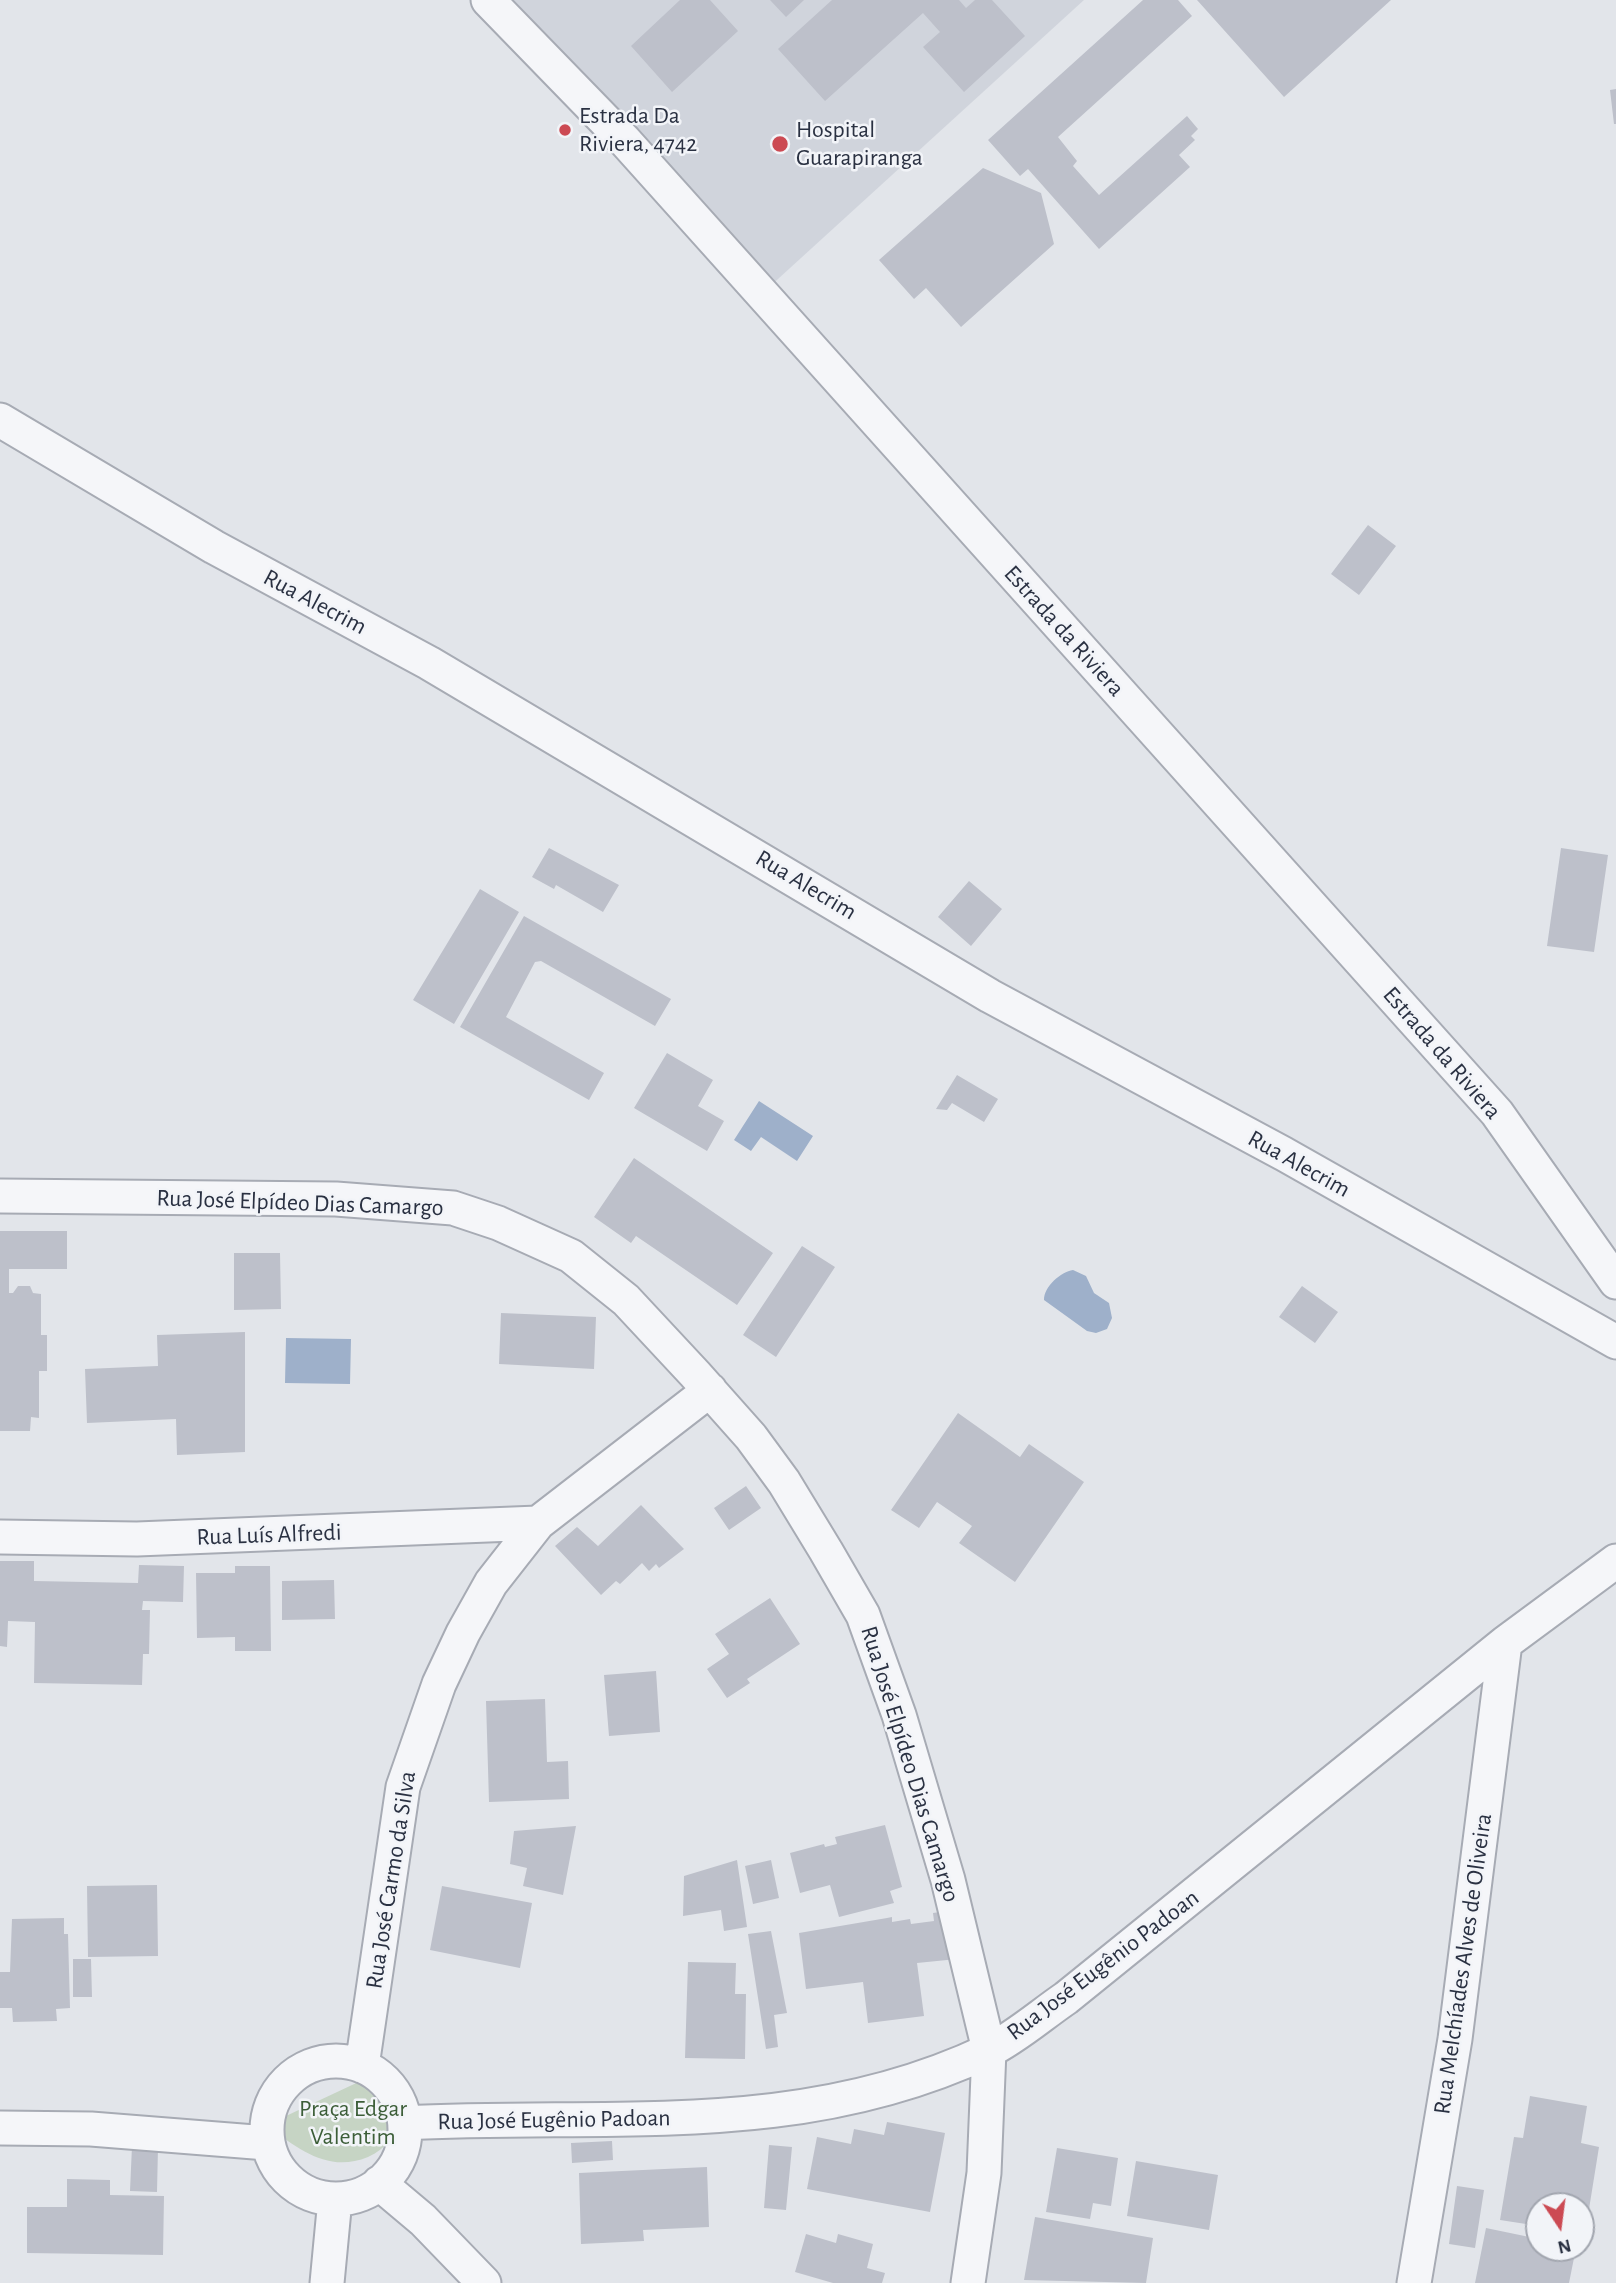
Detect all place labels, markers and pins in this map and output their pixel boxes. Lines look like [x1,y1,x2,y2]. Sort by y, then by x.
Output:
place label: Estrada Da Riviera, 4742 [579,102,697,158]
place label: Hospital Guarapiranga [796,116,923,172]
marker: Estrada Da Riviera, 4742 [557,122,573,138]
marker: Hospital Guarapiranga [770,134,790,154]

